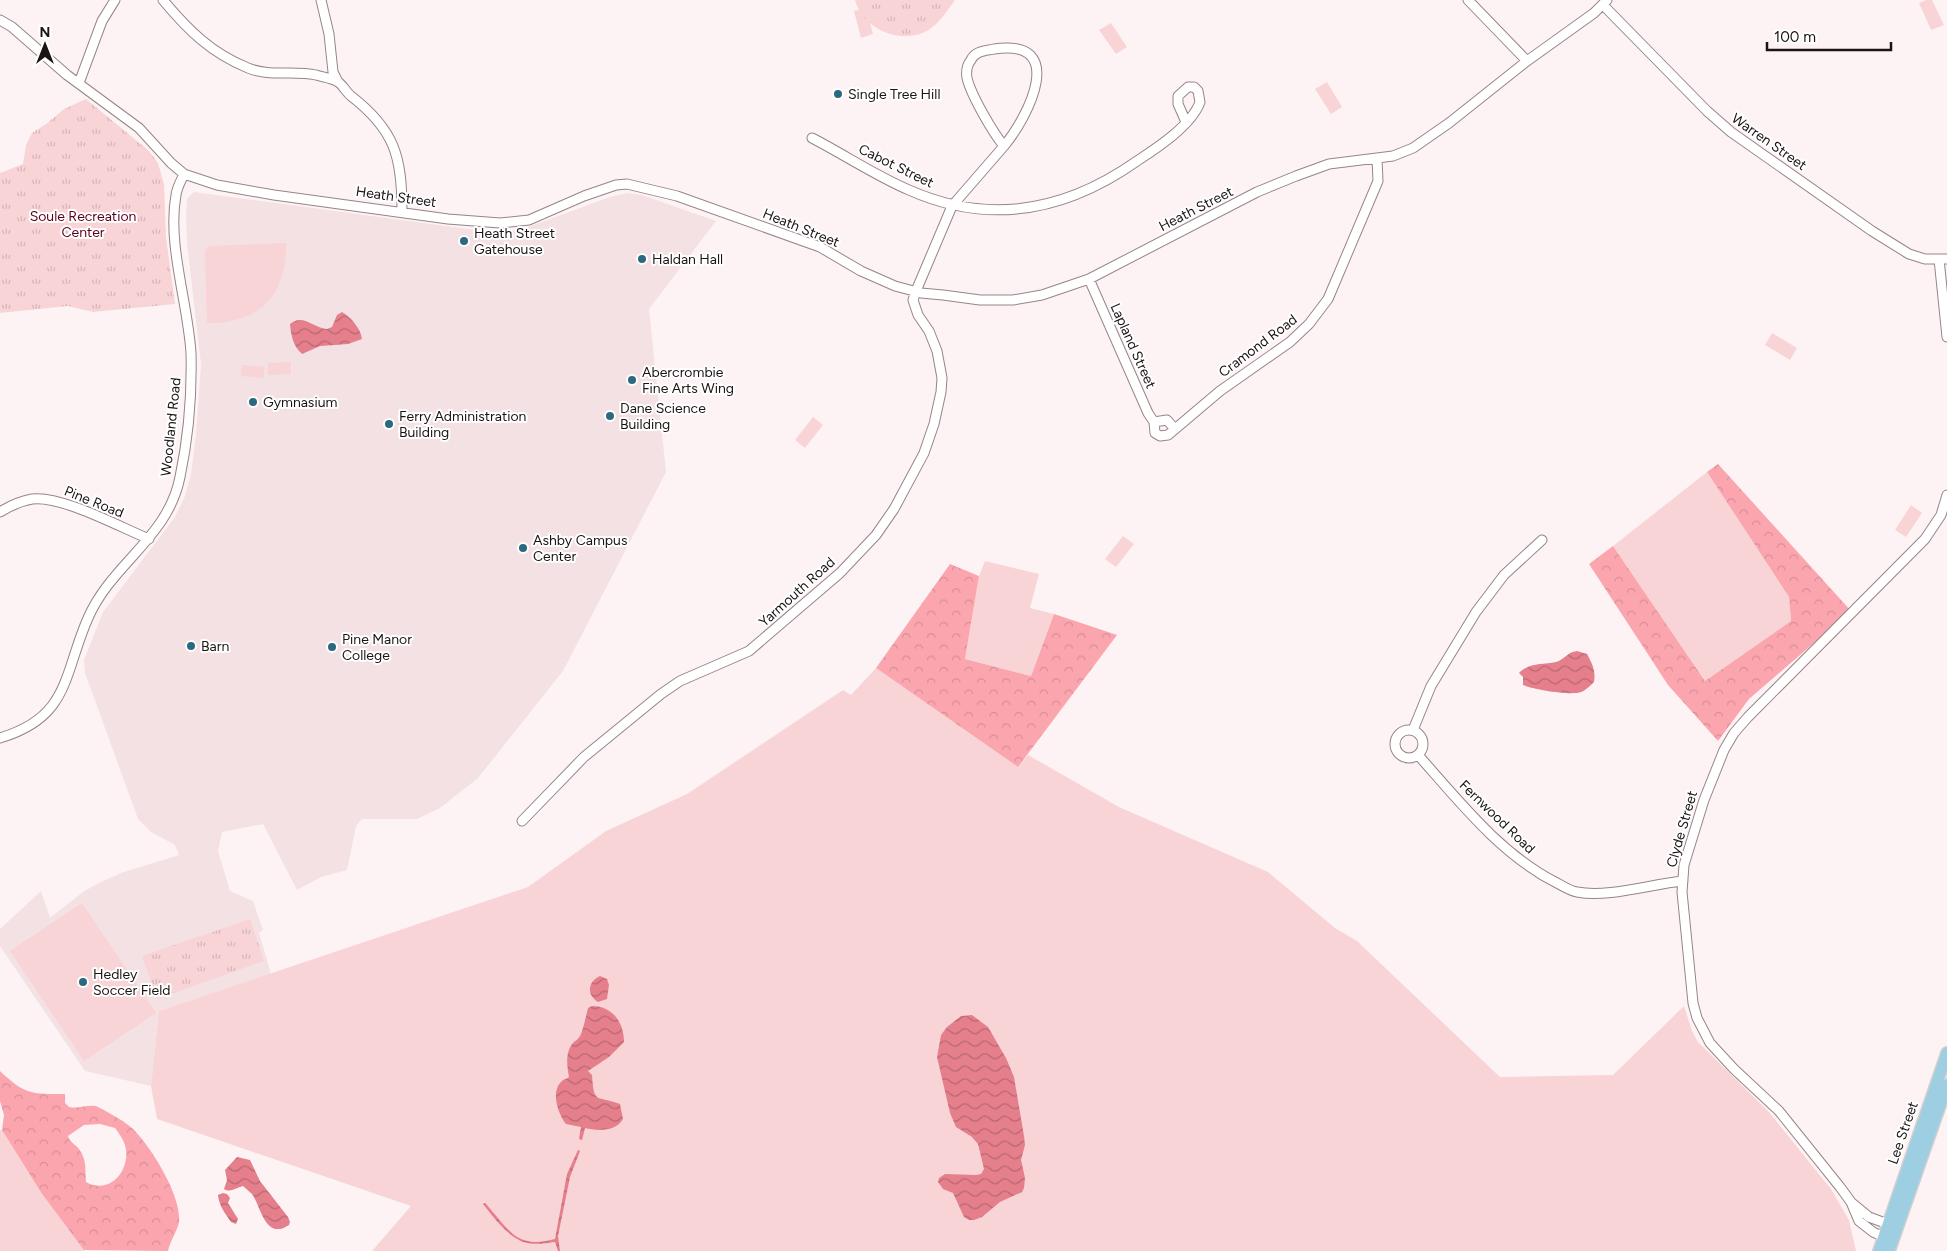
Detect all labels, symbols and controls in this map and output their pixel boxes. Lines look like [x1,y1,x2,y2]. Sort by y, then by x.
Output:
north arrow [20,20,70,70]
scale bar [1767,20,1891,52]
text: N [40,24,50,41]
text: 100 m [1774,28,1816,46]
place label: Single Tree Hill [848,86,941,103]
marker: Single Tree Hill [832,88,844,100]
street label: Warren Street [1728,110,1810,174]
street label: Cabot Street [856,140,936,192]
street label: Heath Street [355,183,437,211]
street label: Heath Street [1156,183,1236,235]
street label: Heath Street [760,205,842,251]
park label: Soule Recreation Center [30,208,137,241]
place label: Heath Street Gatehouse [474,225,555,258]
marker: Heath Street Gatehouse [458,235,470,247]
place label: Haldan Hall [652,251,723,268]
marker: Haldan Hall [636,253,648,265]
street label: Lapland Street [1107,301,1159,391]
street label: Cramond Road [1215,311,1301,381]
place label: Abercrombie Fine Arts Wing [642,364,734,397]
marker: Abercrombie Fine Arts Wing [626,374,638,386]
street label: Woodland Road [157,377,185,477]
place label: Gymnasium [263,394,337,411]
marker: Gymnasium [247,396,259,408]
place label: Dane Science Building [620,400,706,433]
place label: Ferry Administration Building [399,408,527,441]
marker: Dane Science Building [604,410,616,422]
marker: Ferry Administration Building [383,418,395,430]
street label: Pine Road [62,482,126,522]
place label: Ashby Campus Center [533,532,627,565]
marker: Ashby Campus Center [517,542,529,554]
street label: Yarmouth Road [756,554,838,630]
place label: Pine Manor College [342,631,412,664]
place label: Barn [201,638,229,655]
marker: Barn [185,640,197,652]
marker: Pine Manor College [326,641,338,653]
street label: Fernwood Road [1456,777,1538,857]
street label: Clyde Street [1663,789,1701,869]
place label: Hedley Soccer Field [93,966,170,999]
marker: Hedley Soccer Field [77,976,89,988]
street label: Lee Street [1884,1099,1922,1167]

